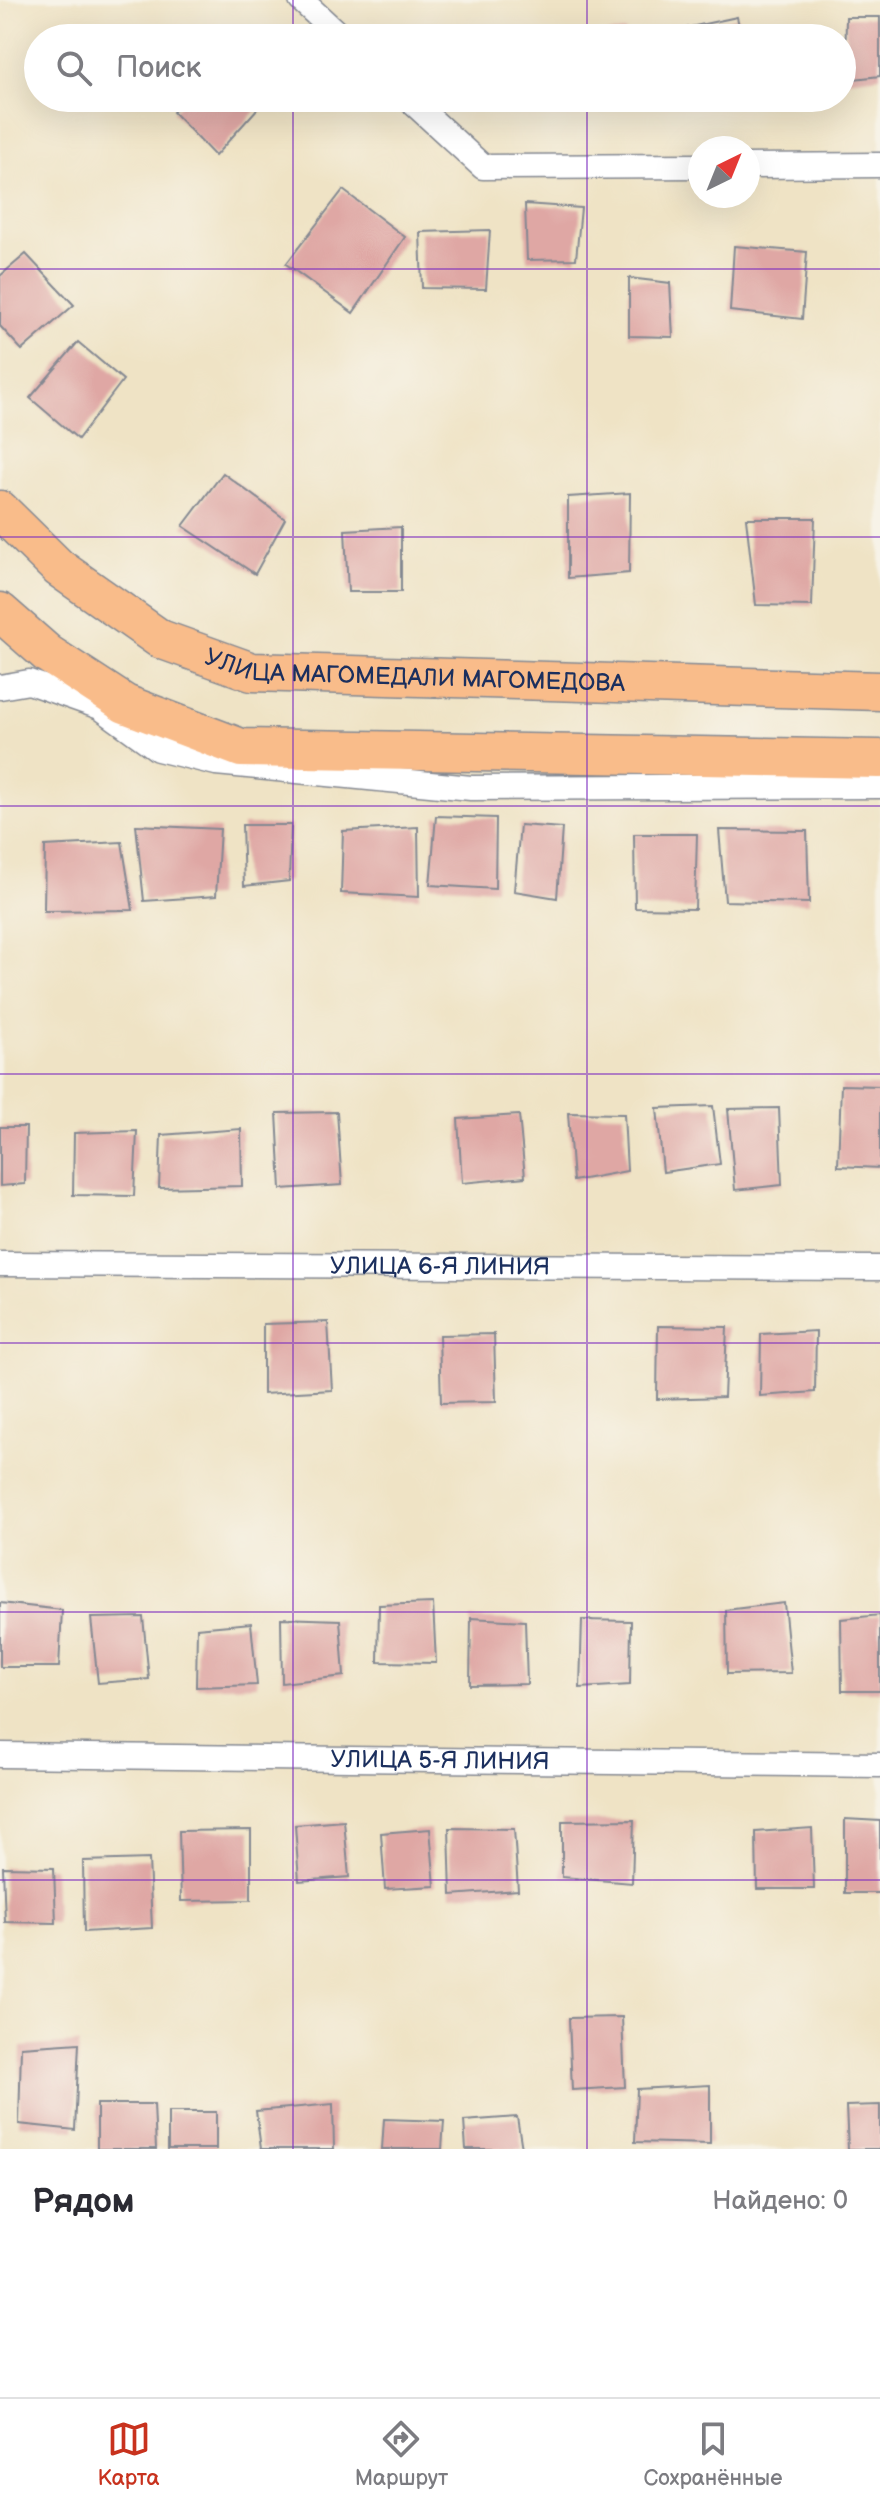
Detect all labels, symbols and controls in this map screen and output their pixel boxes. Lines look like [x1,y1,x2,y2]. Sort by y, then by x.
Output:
search box [24,24,856,112]
icon: search [52,46,96,90]
text: Поиск [116,50,202,86]
north arrow [688,136,760,208]
street label: УЛИЦА МАГОМЕДАЛИ МАГОМЕДОВА [201,642,626,698]
street label: УЛИЦА 6-Я ЛИНИЯ [330,1251,550,1281]
street label: УЛИЦА 5-Я ЛИНИЯ [330,1744,550,1776]
text: Рядом [32,2181,134,2222]
text: Найдено: 0 [712,2186,848,2217]
tab: Карта [98,2417,160,2492]
tab: Маршрут [355,2417,448,2492]
tab: Сохранённые [643,2417,782,2492]

